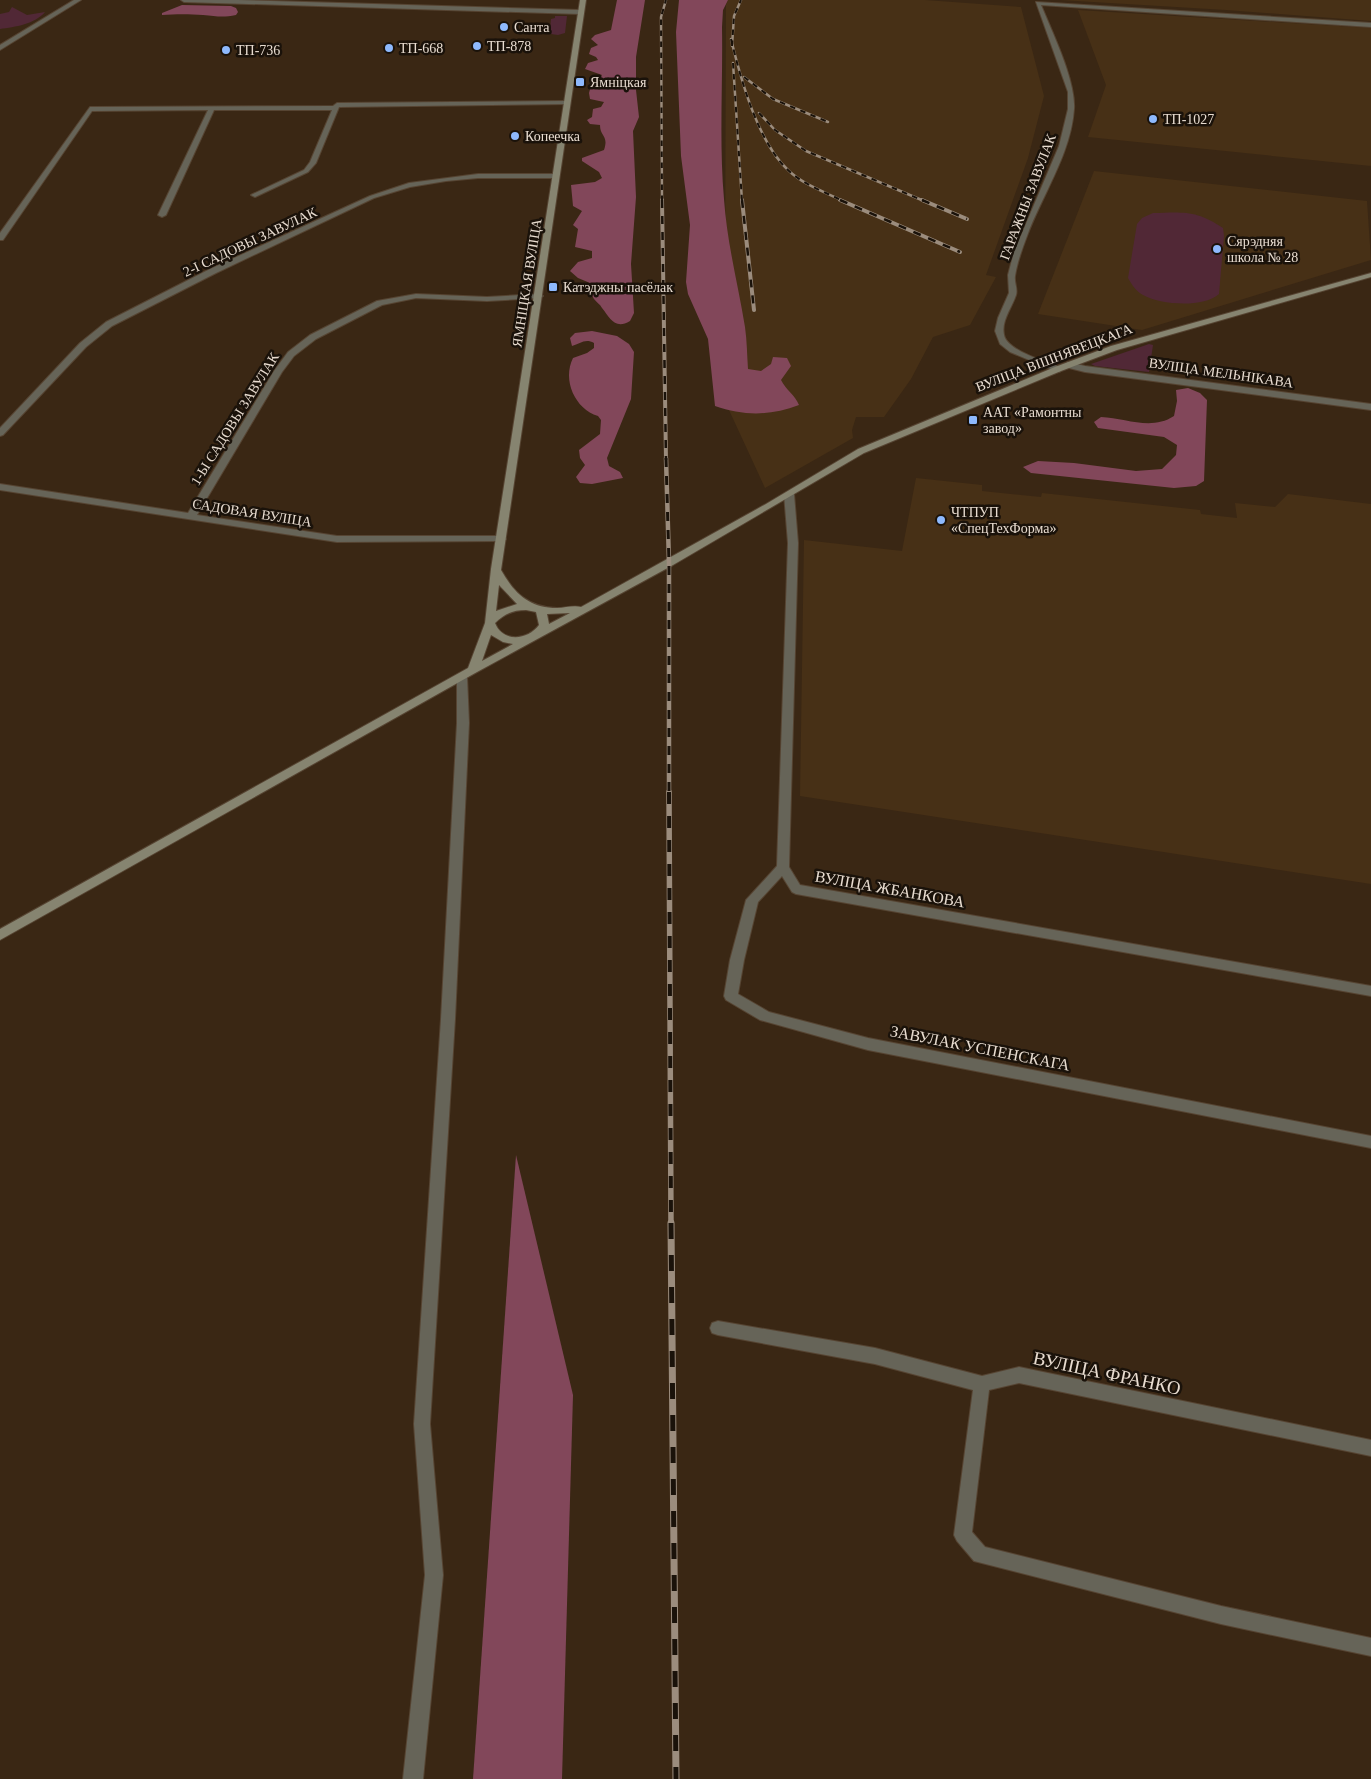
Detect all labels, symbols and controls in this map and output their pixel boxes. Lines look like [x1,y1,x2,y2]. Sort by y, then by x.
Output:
place label: Санта [514,20,550,35]
marker: Санта [498,21,510,33]
place label: ТП-878 [487,39,531,54]
marker: ТП-878 [471,40,483,52]
place label: ТП-668 [399,41,443,56]
marker: ТП-668 [383,42,395,54]
place label: ТП-736 [236,43,280,58]
marker: ТП-736 [220,44,232,56]
place label: Ямніцкая [590,75,647,90]
marker: Ямніцкая [574,76,586,88]
place label: ТП-1027 [1163,112,1214,127]
marker: ТП-1027 [1147,113,1159,125]
place label: Копеечка [525,129,581,144]
marker: Копеечка [509,130,521,142]
street label: ГАРАЖНЫ ЗАВУЛАК [997,131,1059,262]
street label: 2-І САДОВЫ ЗАВУЛАК [181,204,320,280]
street label: ЯМНІЦКАЯ ВУЛІЦА [509,217,545,348]
place label: Сярэдняя школа № 28 [1227,234,1298,265]
marker: Сярэдняя школа № 28 [1211,243,1223,255]
place label: Катэджны пасёлак [563,280,673,295]
marker: Катэджны пасёлак [547,281,559,293]
street label: ВУЛІЦА ВІШНЯВЕЦКАГА [974,321,1135,395]
street label: 1-Ы САДОВЫ ЗАВУЛАК [188,349,282,488]
street label: ВУЛІЦА МЕЛЬНІКАВА [1148,355,1295,391]
place label: ААТ «Рамонтны завод» [983,405,1082,436]
marker: ААТ «Рамонтны завод» [967,414,979,426]
street label: САДОВАЯ ВУЛІЦА [191,496,314,530]
place label: ЧТПУП «СпецТехФорма» [951,505,1056,536]
marker: ЧТПУП «СпецТехФорма» [935,514,947,526]
street label: ВУЛІЦА ЖБАНКОВА [814,867,967,912]
street label: ЗАВУЛАК УСПЕНСКАГА [889,1022,1072,1074]
street label: ВУЛІЦА ФРАНКО [1031,1347,1183,1399]

